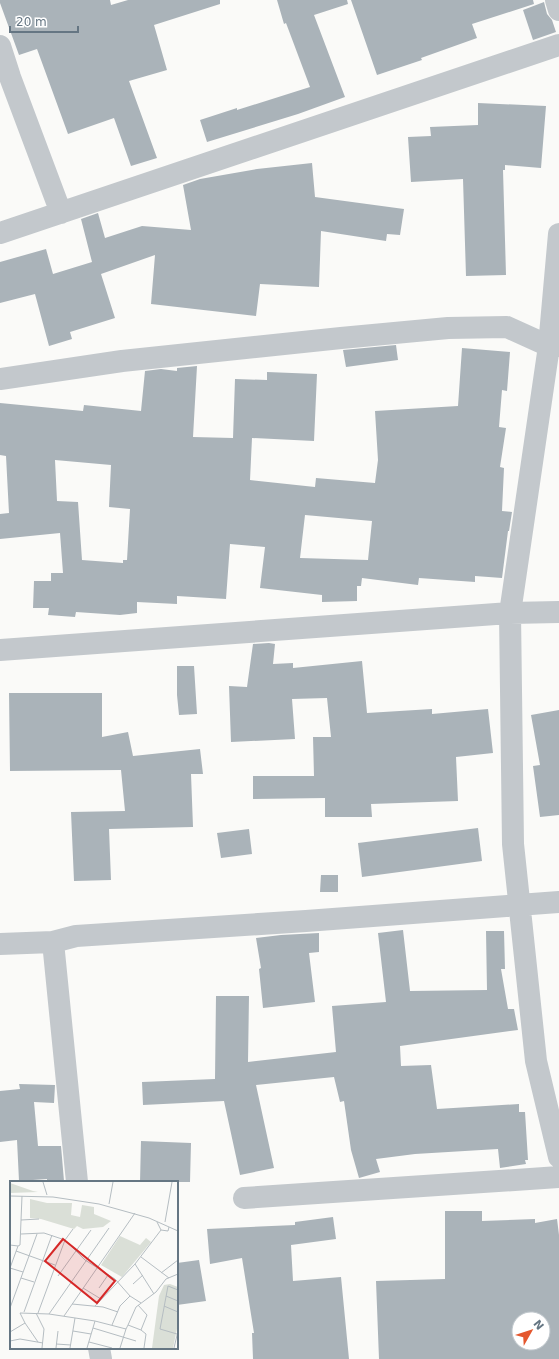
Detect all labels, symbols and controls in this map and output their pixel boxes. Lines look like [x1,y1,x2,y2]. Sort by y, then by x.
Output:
scale bar [10,8,78,34]
text: 20 m [16,15,47,29]
inset map [10,1181,178,1349]
north arrow [511,1311,551,1351]
text: N [530,1317,546,1333]

